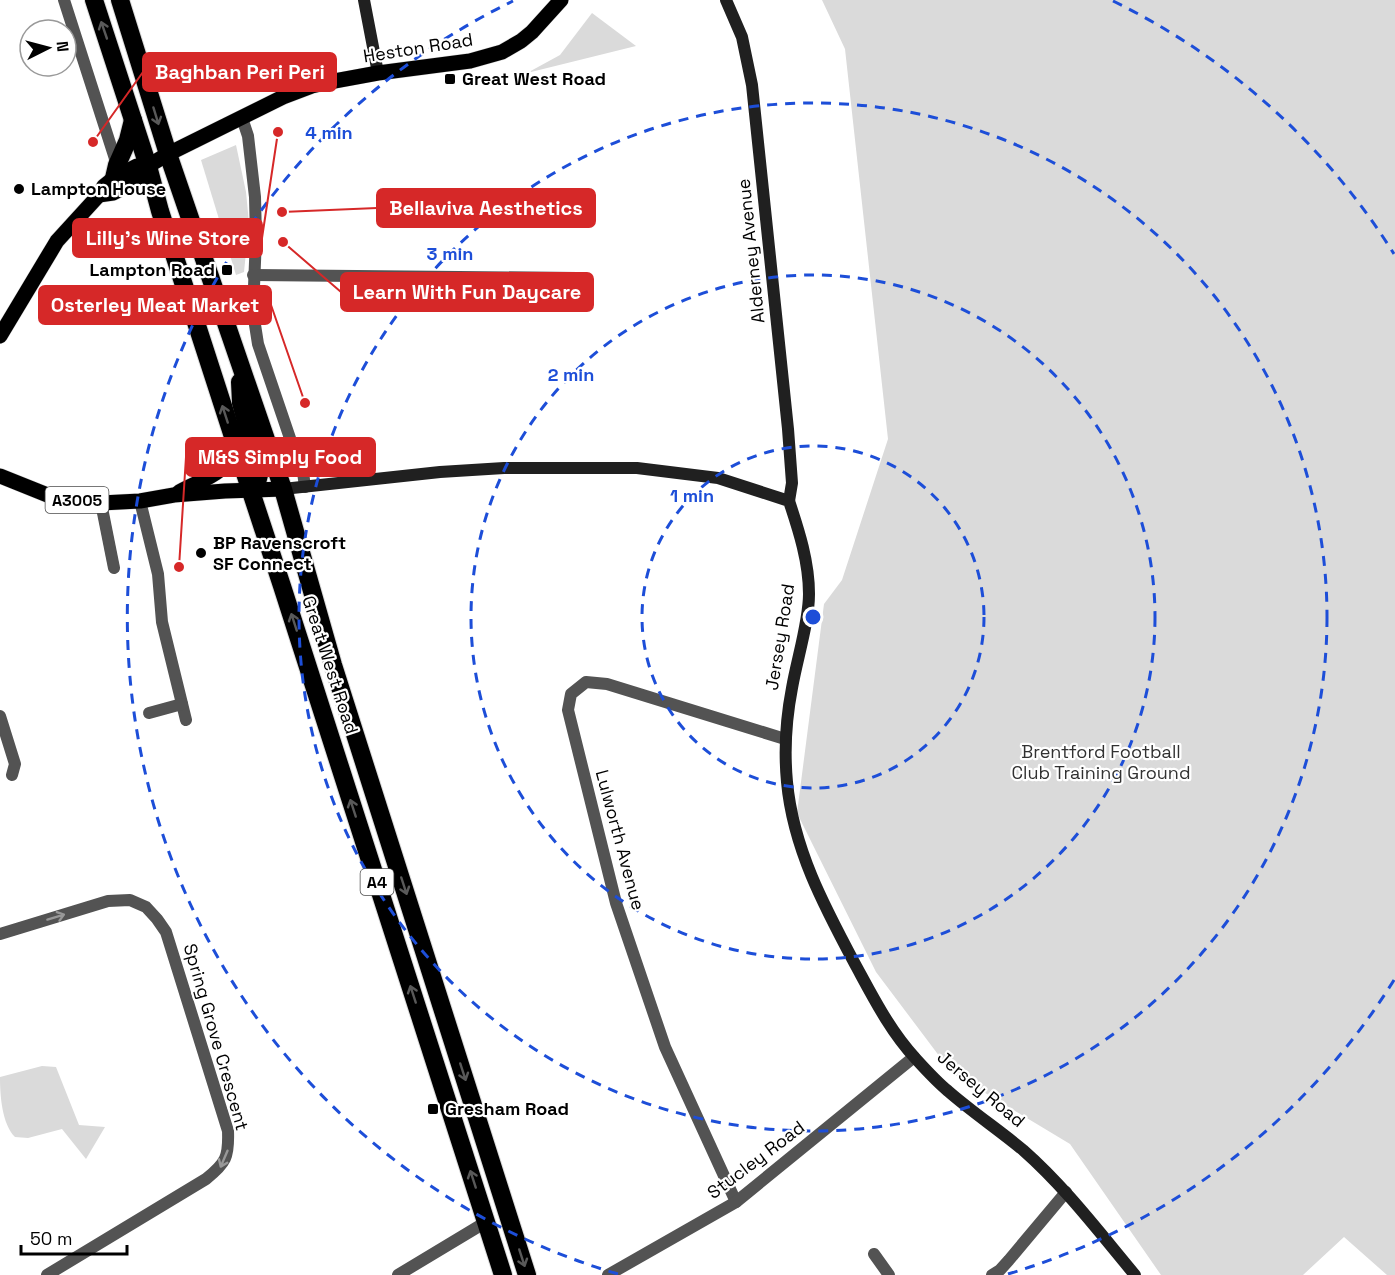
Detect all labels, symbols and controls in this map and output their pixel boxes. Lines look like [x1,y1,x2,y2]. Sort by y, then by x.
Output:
north arrow [18,18,78,78]
one-way arrow [98,21,109,40]
street label: Heston Road [361,27,474,68]
text: N [51,40,73,53]
callout: Baghban Peri Peri [143,53,336,91]
text: Baghban Peri Peri [155,59,325,85]
place label: Great West Road [462,67,606,90]
marker: Great West Road [443,72,457,86]
one-way arrow [151,106,162,125]
text: 4 min [305,121,353,144]
place label: Lampton House [31,177,166,200]
street label: Alderney Avenue [731,178,770,325]
marker: Lampton House [12,182,26,196]
callout: Bellaviva Aesthetics [377,189,595,227]
text: Bellaviva Aesthetics [389,195,583,221]
callout: Lilly's Wine Store [73,219,262,257]
text: Lilly's Wine Store [86,225,250,251]
text: 3 min [427,242,473,265]
place label: Lampton Road [90,258,215,281]
marker: Lampton Road [220,263,234,277]
callout: Learn With Fun Daycare [341,273,593,311]
text: Learn With Fun Daycare [353,279,581,305]
callout: Osterley Meat Market [39,286,271,324]
text: Osterley Meat Market [51,292,259,318]
text: 2 min [548,363,594,386]
one-way arrow [219,405,230,424]
callout: M&S Simply Food [186,438,375,476]
text: M&S Simply Food [198,444,362,470]
text: 1 min [670,484,714,507]
road number: A3005 [46,487,109,513]
place label: BP Ravenscroft SF Connect [213,531,346,575]
marker: BP Ravenscroft SF Connect [194,546,208,560]
street label: Jersey Road [760,582,799,692]
street label: Great West Road [297,593,364,737]
centre of rings [803,607,823,627]
one-way arrow [288,613,299,632]
park label: Brentford Football Club Training Ground [1012,740,1190,784]
street label: Lulworth Avenue [591,767,650,913]
one-way arrow [347,799,358,818]
road number: A4 [360,869,394,895]
one-way arrow [399,876,410,895]
one-way arrow [46,911,65,922]
street label: Spring Grove Crescent [179,941,254,1133]
one-way arrow [407,985,418,1004]
street label: Jersey Road [933,1045,1030,1132]
one-way arrow [458,1062,469,1081]
place label: Gresham Road [445,1097,569,1120]
marker: Gresham Road [426,1102,440,1116]
street label: Stucley Road [702,1116,809,1204]
one-way arrow [218,1149,229,1167]
one-way arrow [467,1170,478,1189]
scale bar [21,1218,128,1256]
text: 50 m [30,1227,72,1250]
one-way arrow [517,1248,528,1267]

